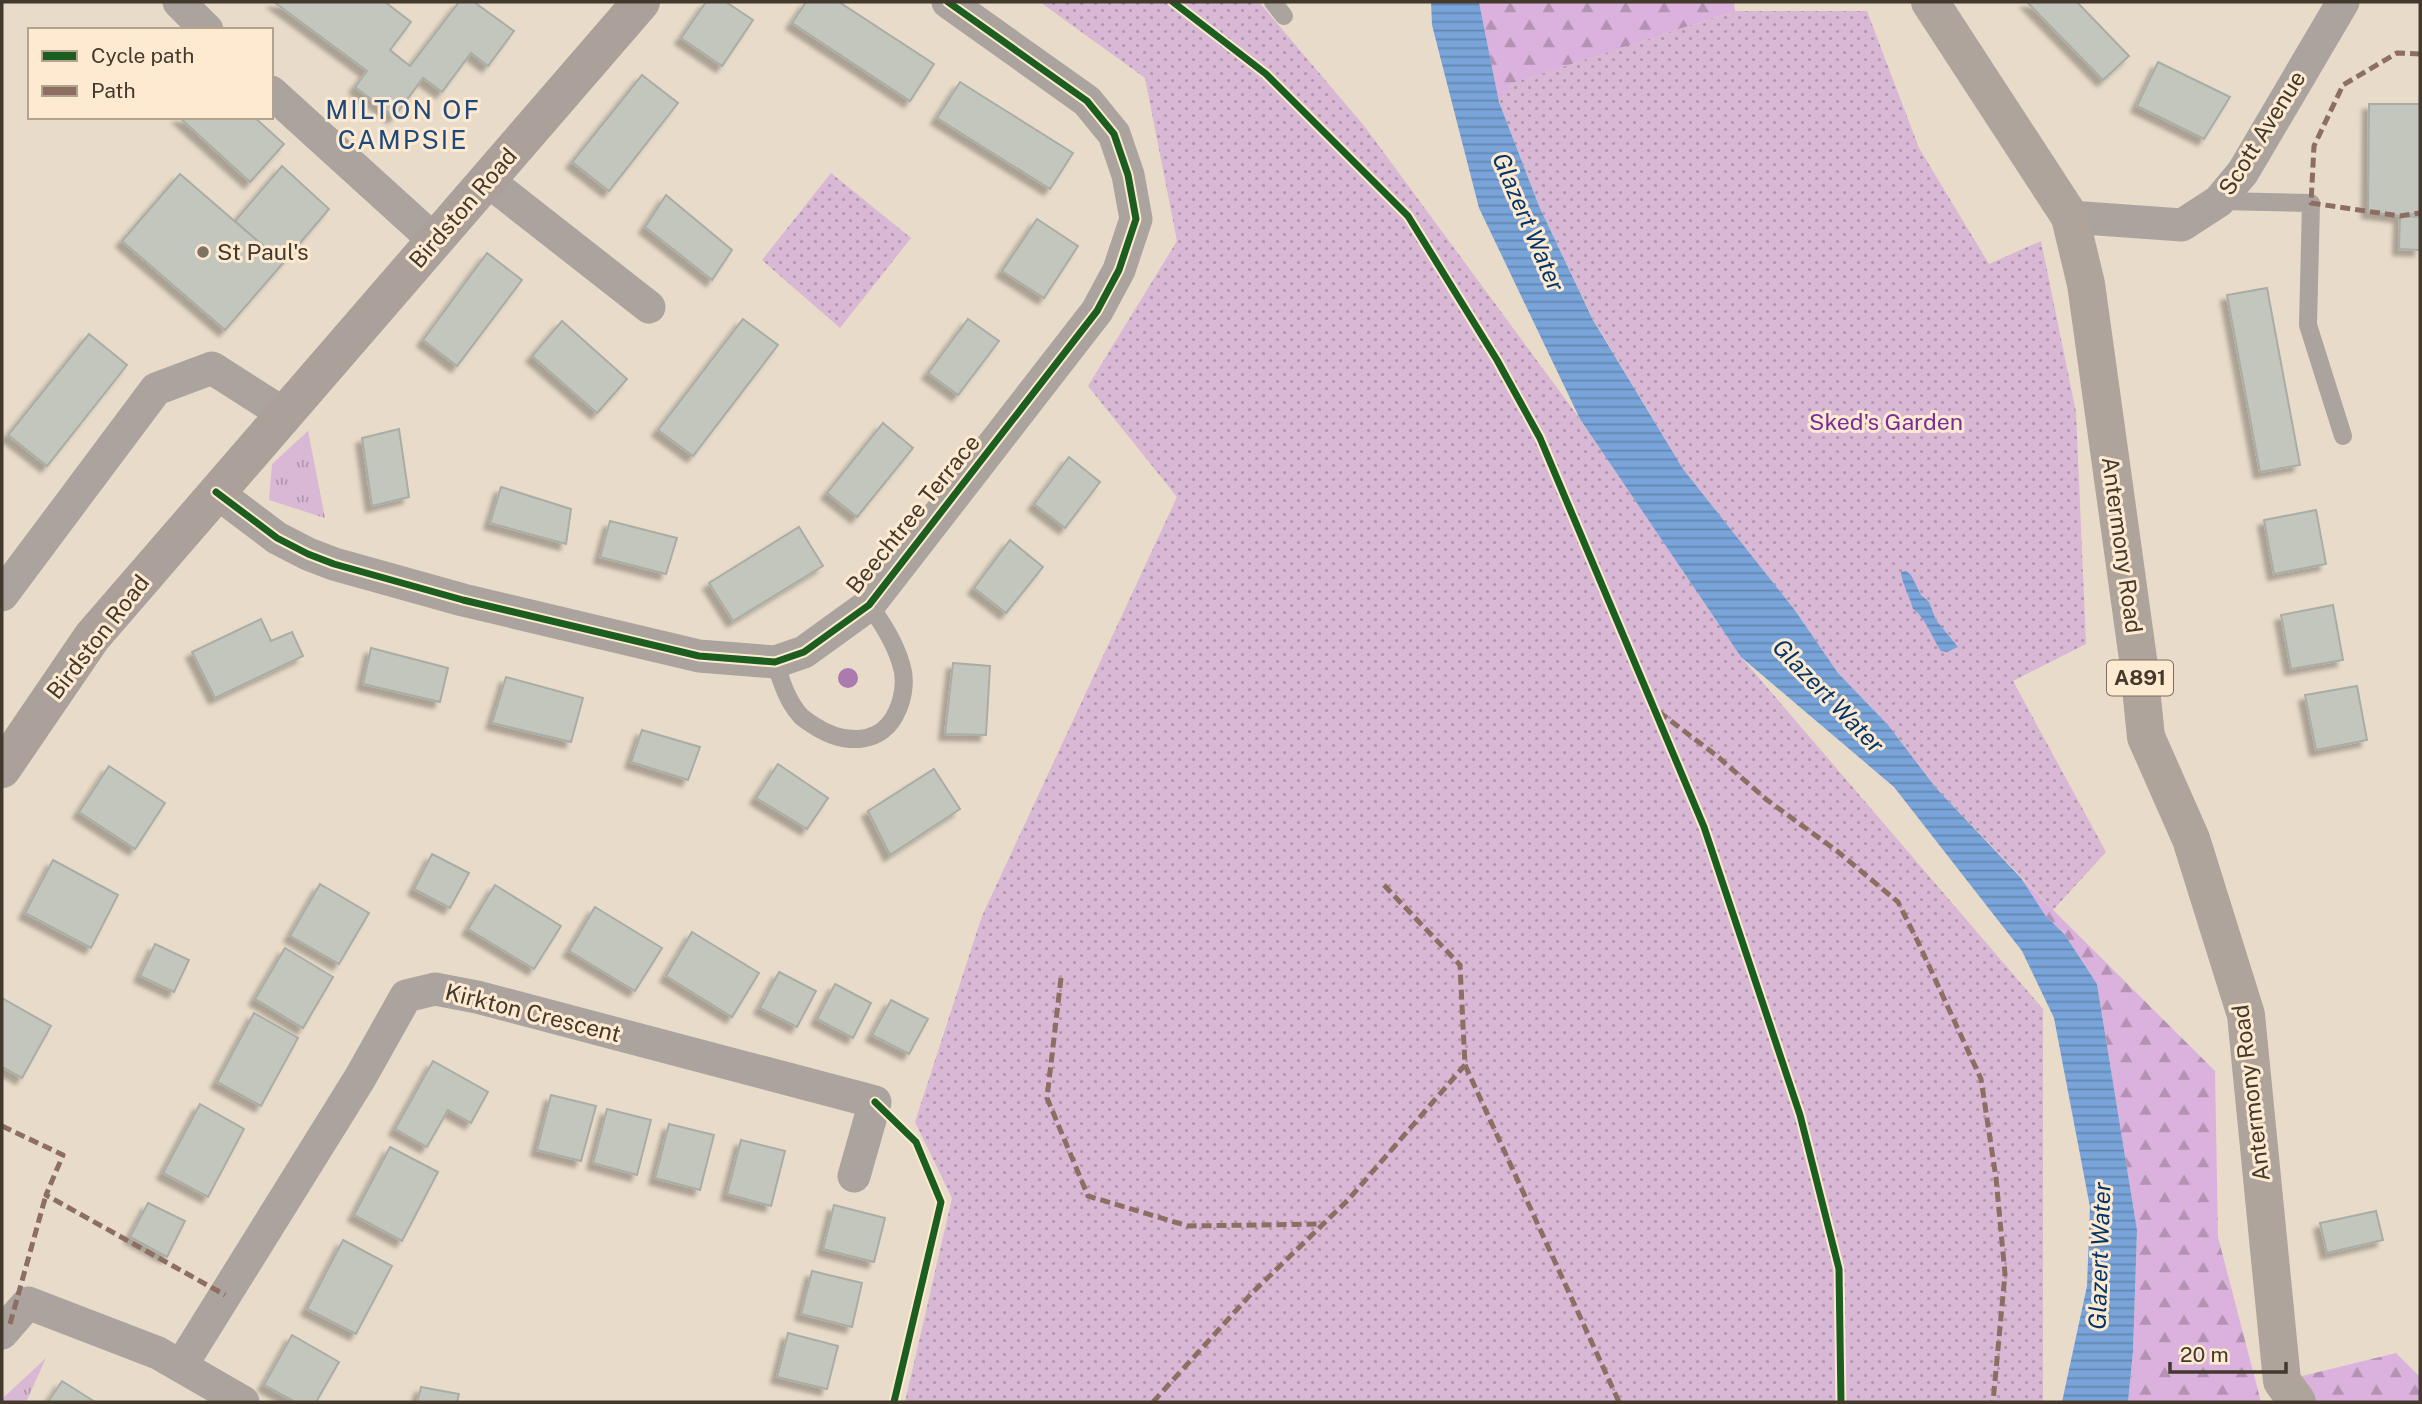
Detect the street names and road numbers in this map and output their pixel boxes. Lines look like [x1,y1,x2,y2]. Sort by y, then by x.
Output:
street label: Scott Avenue [2213,66,2311,200]
street label: Birdston Road [403,142,522,273]
street label: Beechtree Terrace [840,429,985,599]
street label: Antermony Road [2097,455,2148,635]
street label: Birdston Road [41,569,154,704]
road number: A891 [2107,660,2173,696]
street label: Kirkton Crescent [443,978,624,1047]
street label: Antermony Road [2226,1003,2275,1183]

